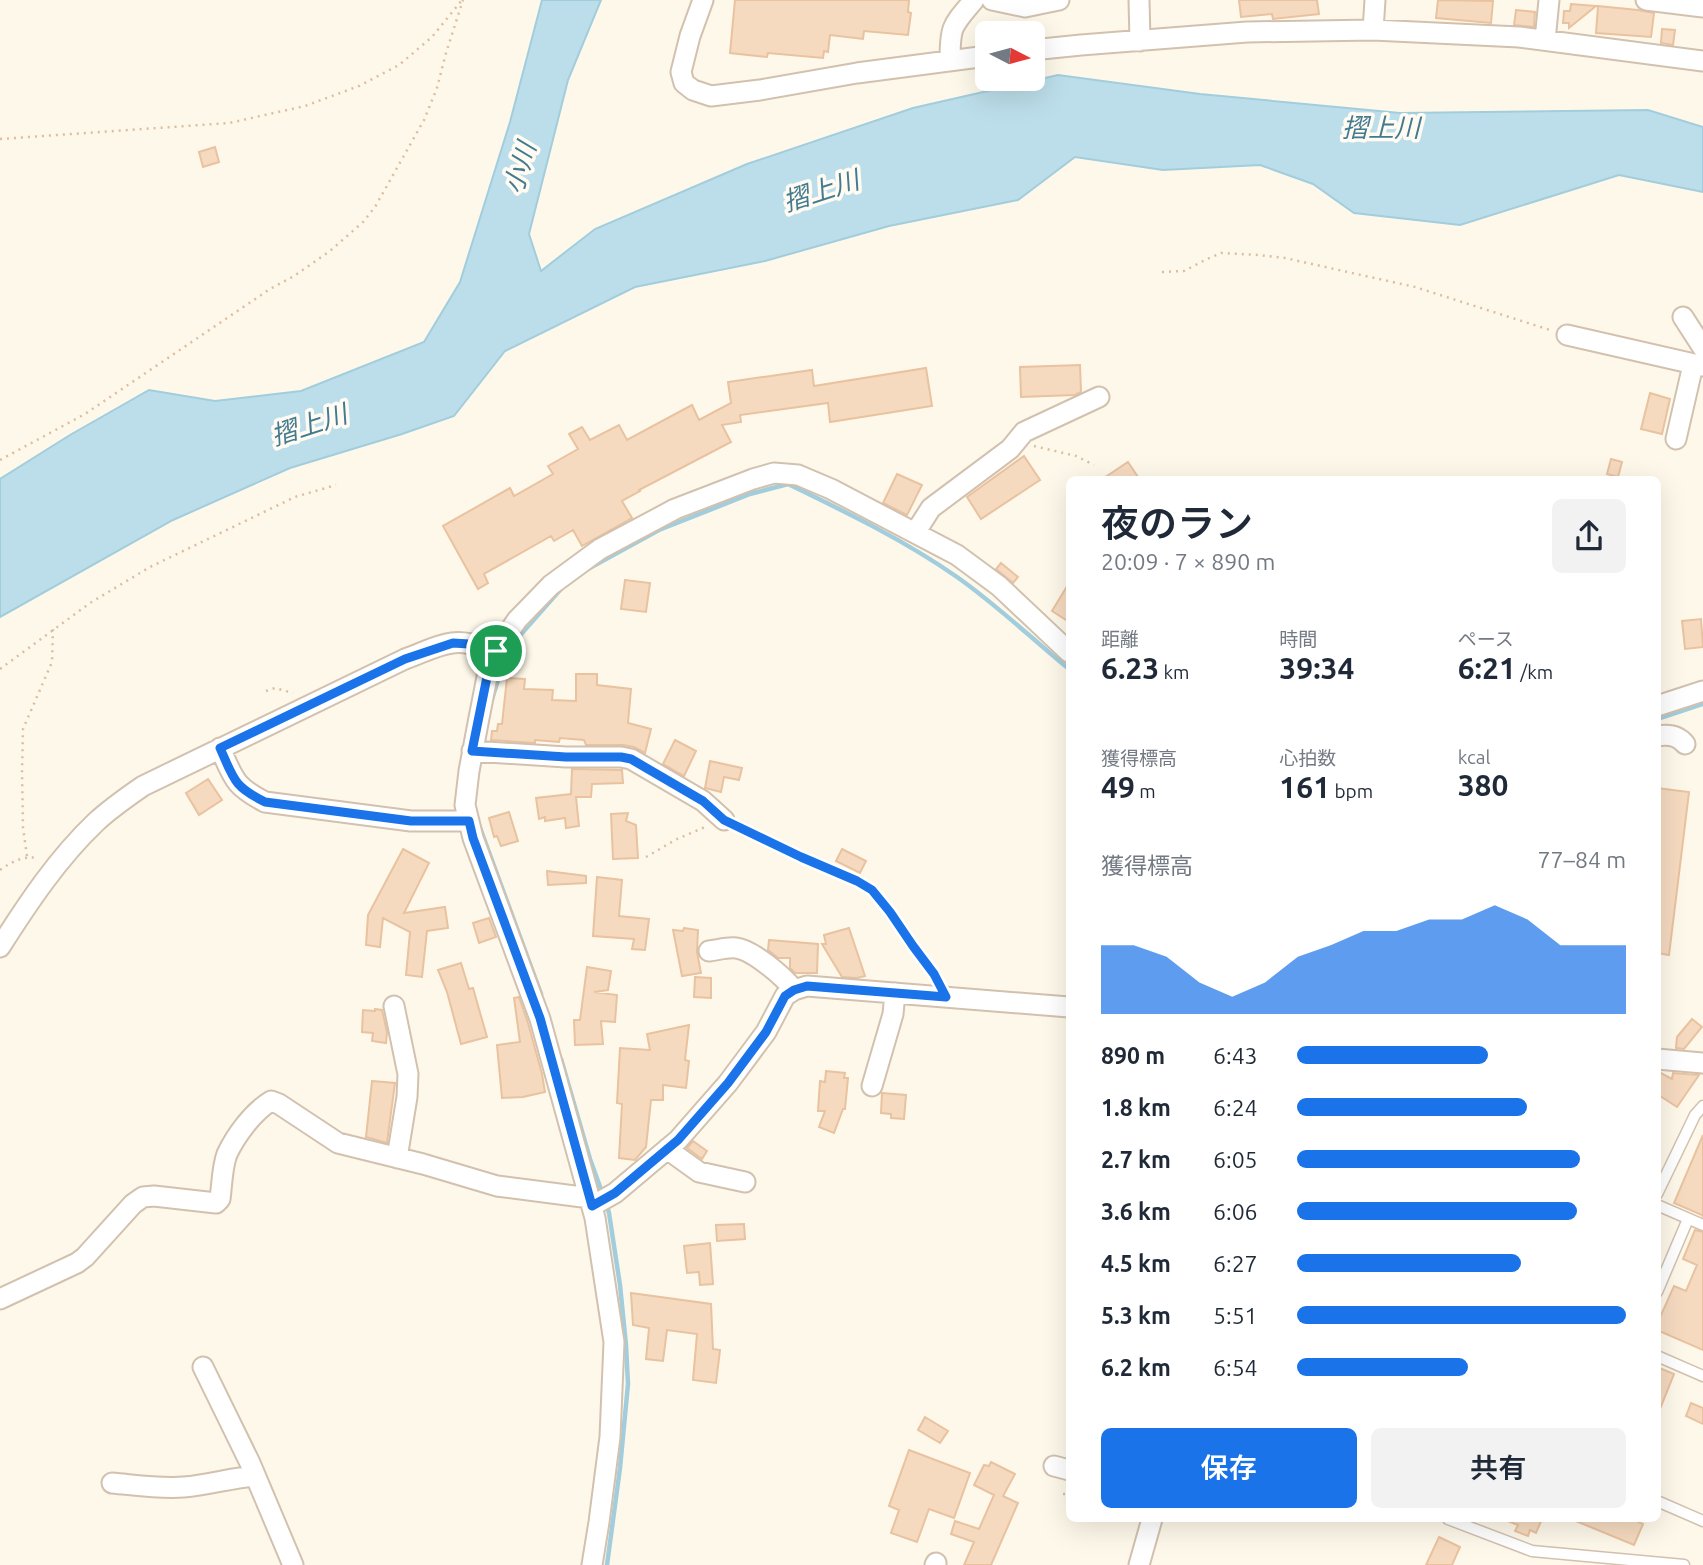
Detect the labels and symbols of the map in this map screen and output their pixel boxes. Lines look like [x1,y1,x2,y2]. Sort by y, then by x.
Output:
north arrow [975,21,1045,91]
water label: 摺上川 [1342,113,1423,142]
water label: 小川 [498,136,542,197]
water label: 摺上川 [779,164,865,216]
water label: 摺上川 [267,398,353,450]
pin [466,621,526,681]

